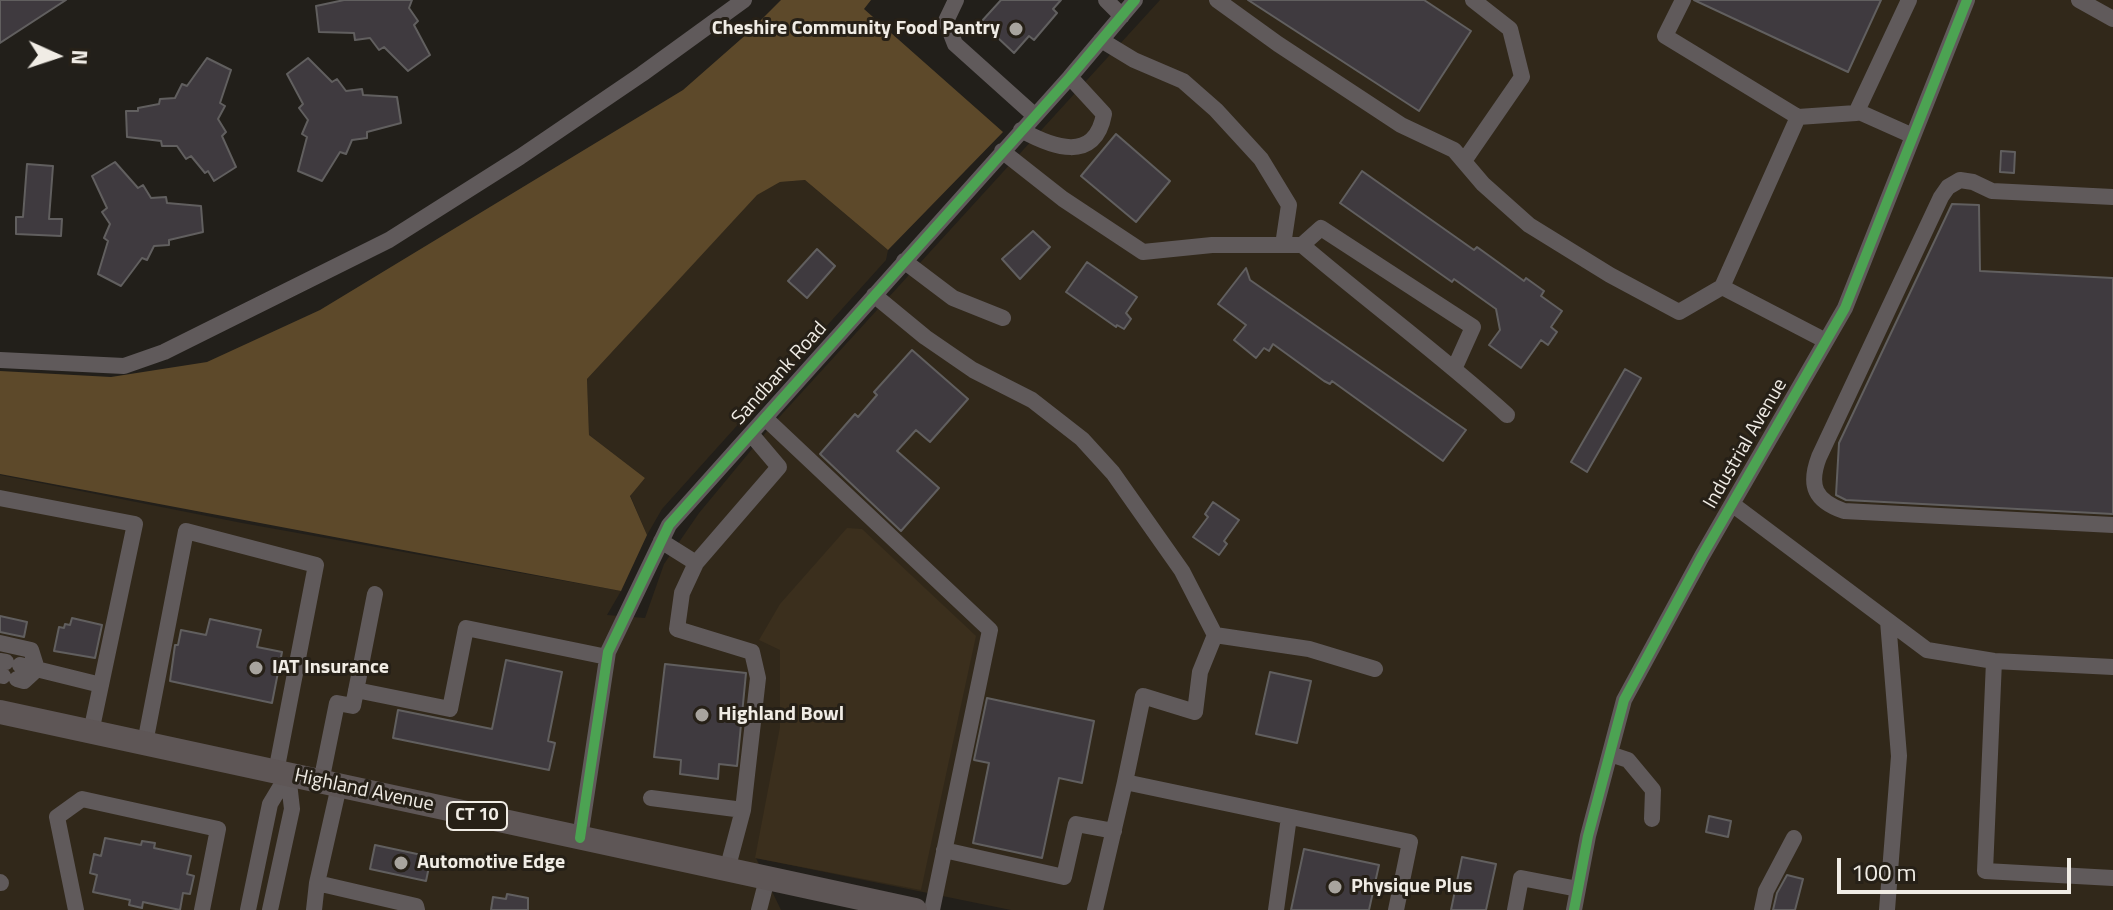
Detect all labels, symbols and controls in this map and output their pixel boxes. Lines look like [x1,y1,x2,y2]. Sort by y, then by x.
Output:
north arrow [16,16,96,96]
place label: Cheshire Community Food Pantry [712,17,1000,41]
marker: Cheshire Community Food Pantry [1007,20,1025,38]
text: N [63,49,97,66]
street label: Sandbank Road [727,317,833,431]
street label: Industrial Avenue [1699,375,1793,513]
place label: IAT Insurance [272,656,389,680]
marker: IAT Insurance [247,659,265,677]
place label: Highland Bowl [718,703,844,727]
marker: Highland Bowl [693,706,711,724]
street label: Highland Avenue [292,765,436,817]
road number: CT 10 [447,802,507,830]
scale bar [1841,842,2075,892]
place label: Automotive Edge [417,851,565,875]
marker: Automotive Edge [392,854,410,872]
text: 100 m [1851,854,1917,890]
place label: Physique Plus [1351,875,1472,899]
marker: Physique Plus [1326,878,1344,896]

